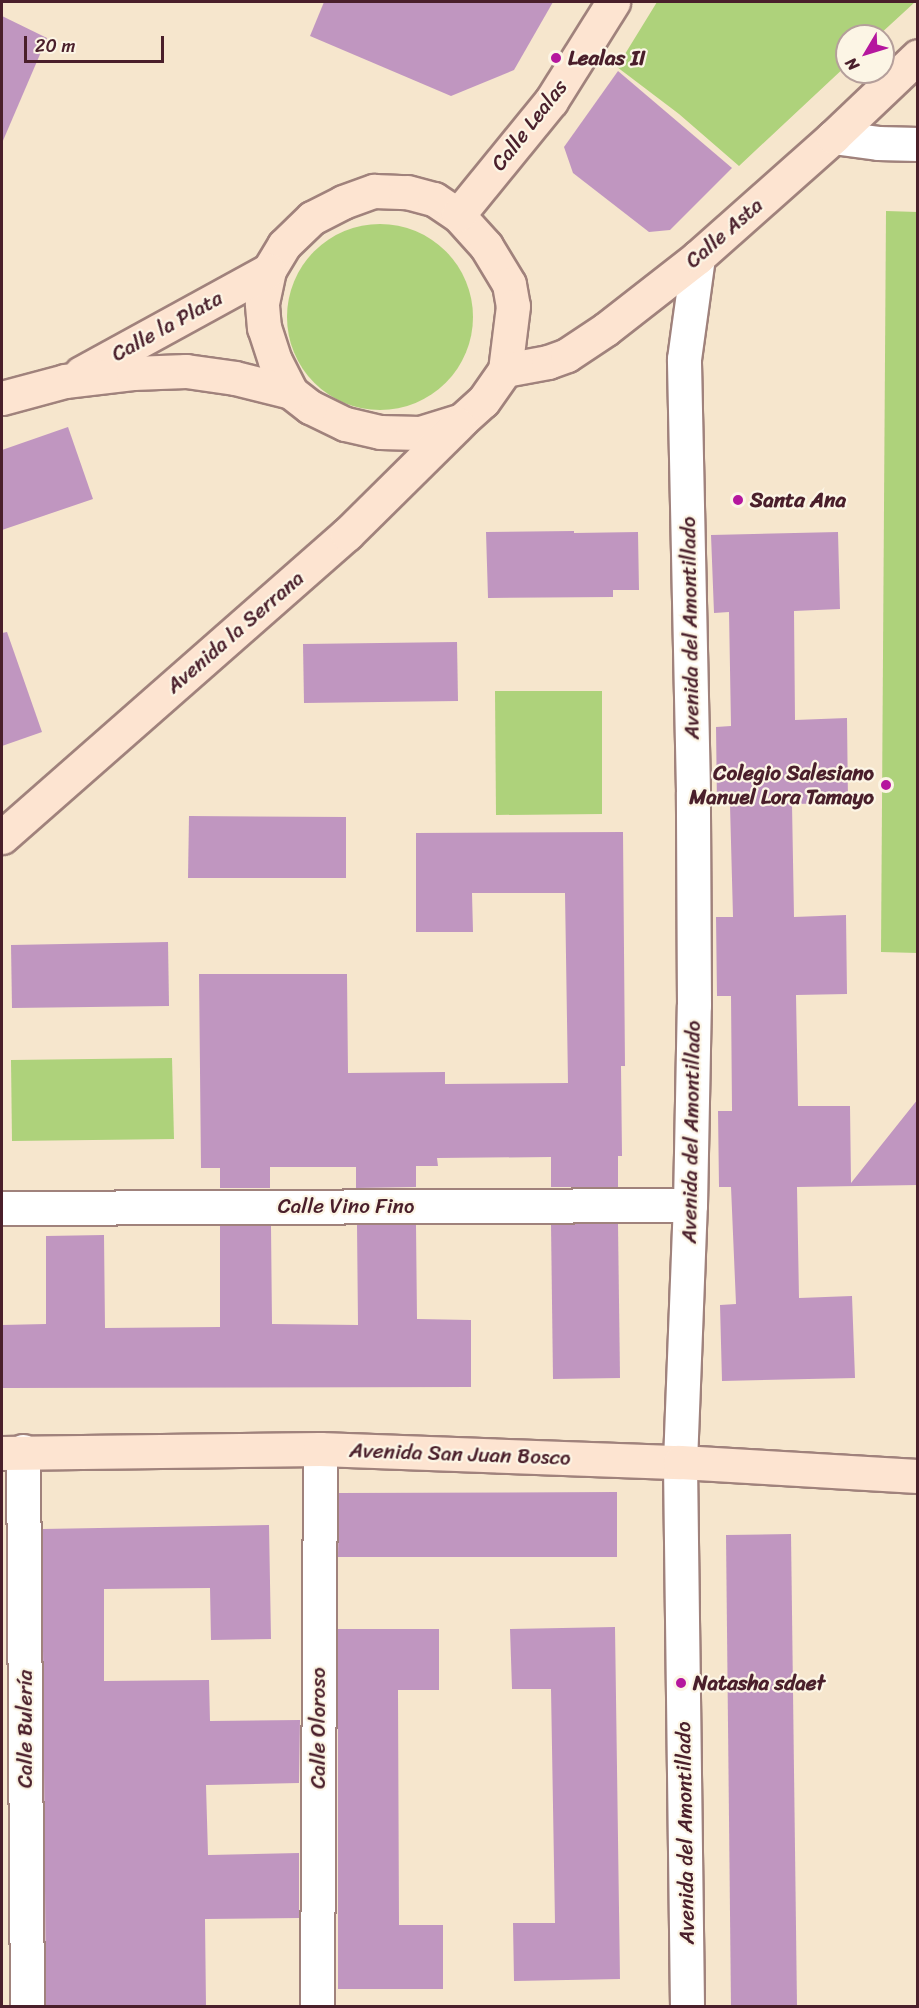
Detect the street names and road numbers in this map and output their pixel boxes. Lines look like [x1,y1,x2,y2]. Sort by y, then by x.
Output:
street label: Calle Lealas [485,74,573,176]
street label: Calle Asta [680,192,768,274]
street label: Calle la Plata [107,285,227,367]
street label: Avenida del Amontillado [675,517,705,739]
street label: Avenida la Serrana [161,565,309,699]
street label: Avenida del Amontillado [676,1021,706,1243]
street label: Calle Vino Fino [278,1193,414,1219]
street label: Avenida San Juan Bosco [349,1438,571,1470]
street label: Calle Oloroso [305,1668,331,1788]
street label: Calle Bulería [12,1670,38,1788]
street label: Avenida del Amontillado [670,1722,700,1944]

